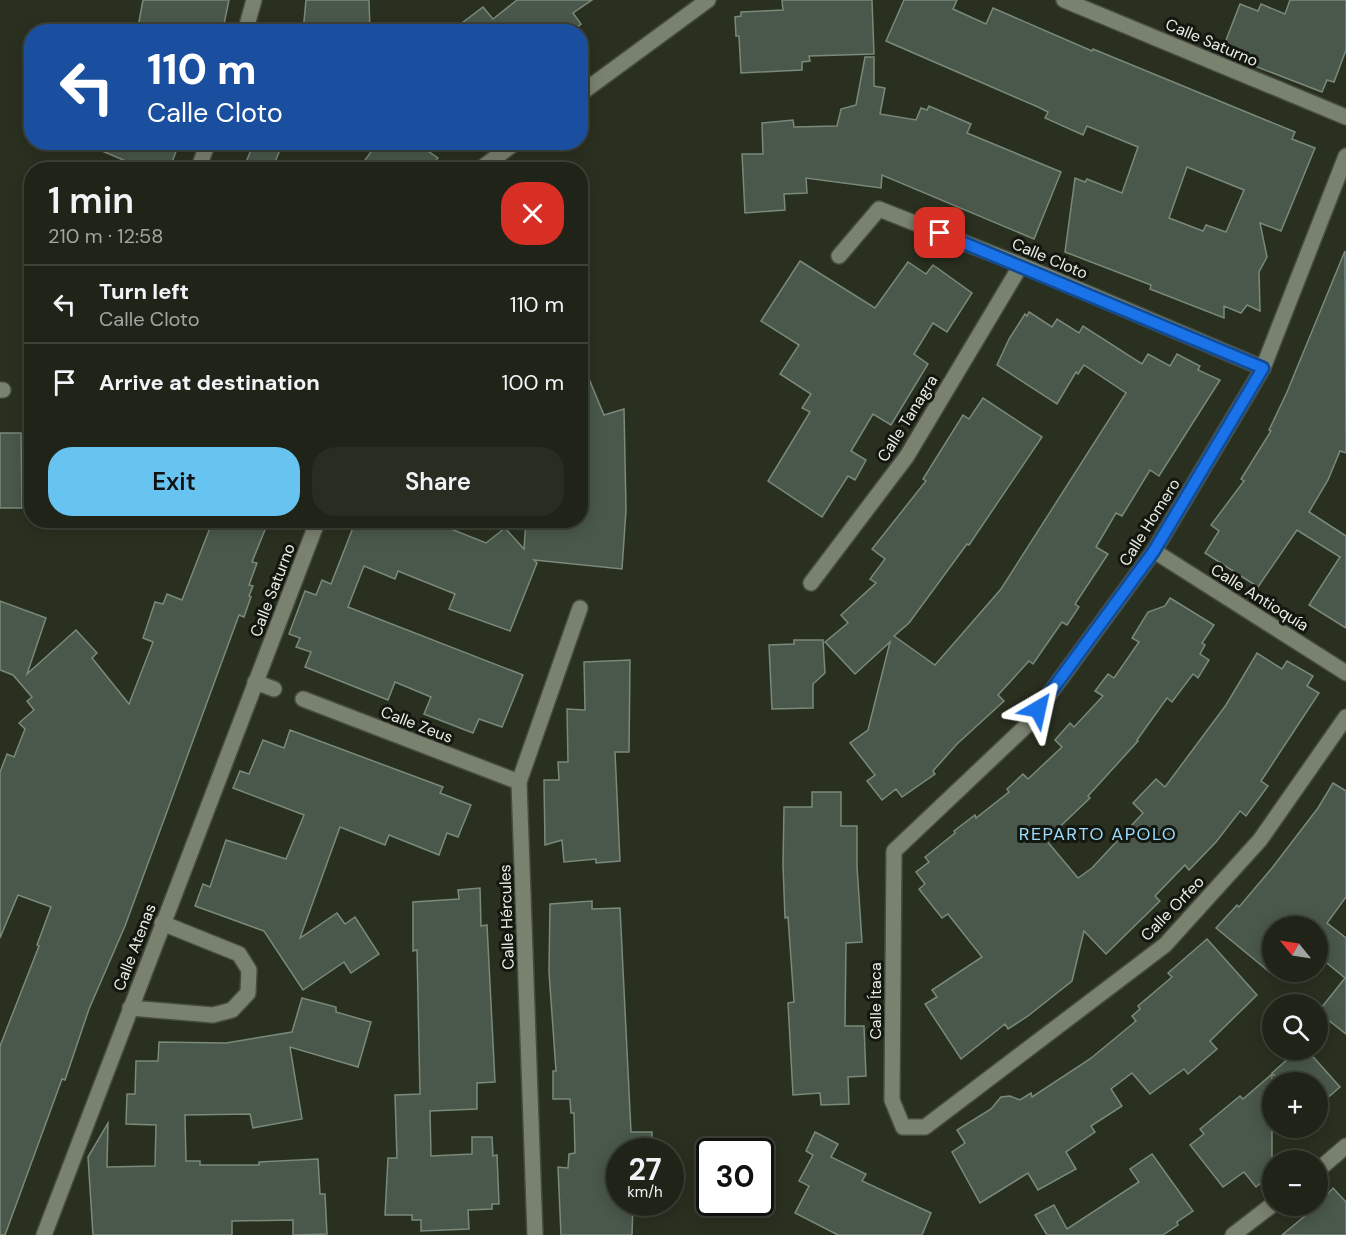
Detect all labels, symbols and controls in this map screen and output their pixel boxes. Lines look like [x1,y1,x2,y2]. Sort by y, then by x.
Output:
street label: Calle Saturno [1162,14,1261,71]
text: 110 m [147,42,257,97]
icon: left [48,48,126,126]
text: Calle Cloto [147,95,283,130]
text: 1 min [48,177,134,224]
button: close [501,182,564,245]
pin [914,207,965,258]
icon: arrive [923,216,956,249]
text: 210 m · 12:58 [48,223,163,249]
street label: Calle Cloto [1009,233,1091,284]
text: Turn left [99,277,189,306]
icon: left [48,288,81,321]
text: 110 m [510,290,564,319]
text: Calle Cloto [99,306,200,332]
icon: arrive [48,366,81,399]
text: Arrive at destination [99,368,320,397]
text: 100 m [502,368,564,397]
street label: Calle Tanagra [872,371,942,466]
button: Exit [48,447,300,516]
button: Share [312,447,564,516]
street label: Calle Homero [1114,475,1185,570]
street label: Calle Saturno [245,540,300,640]
street label: Calle Antioquía [1207,559,1313,636]
position arrow [1006,677,1070,741]
street label: Calle Zeus [378,701,456,748]
district label: REPARTO APOLO [1019,822,1177,846]
street label: Calle Hércules [494,864,519,970]
street label: Calle Orfeo [1136,871,1209,945]
street label: Calle Atenas [108,901,161,994]
north arrow [1262,916,1328,982]
map controls [1262,916,1328,1216]
street label: Calle Ítaca [865,962,886,1040]
button: search [1262,994,1328,1060]
button: + [1262,1072,1328,1138]
speed limit sign: 30 [696,1138,774,1216]
text: 27 [628,1150,662,1189]
button: − [1262,1150,1328,1216]
text: km/h [627,1182,663,1202]

